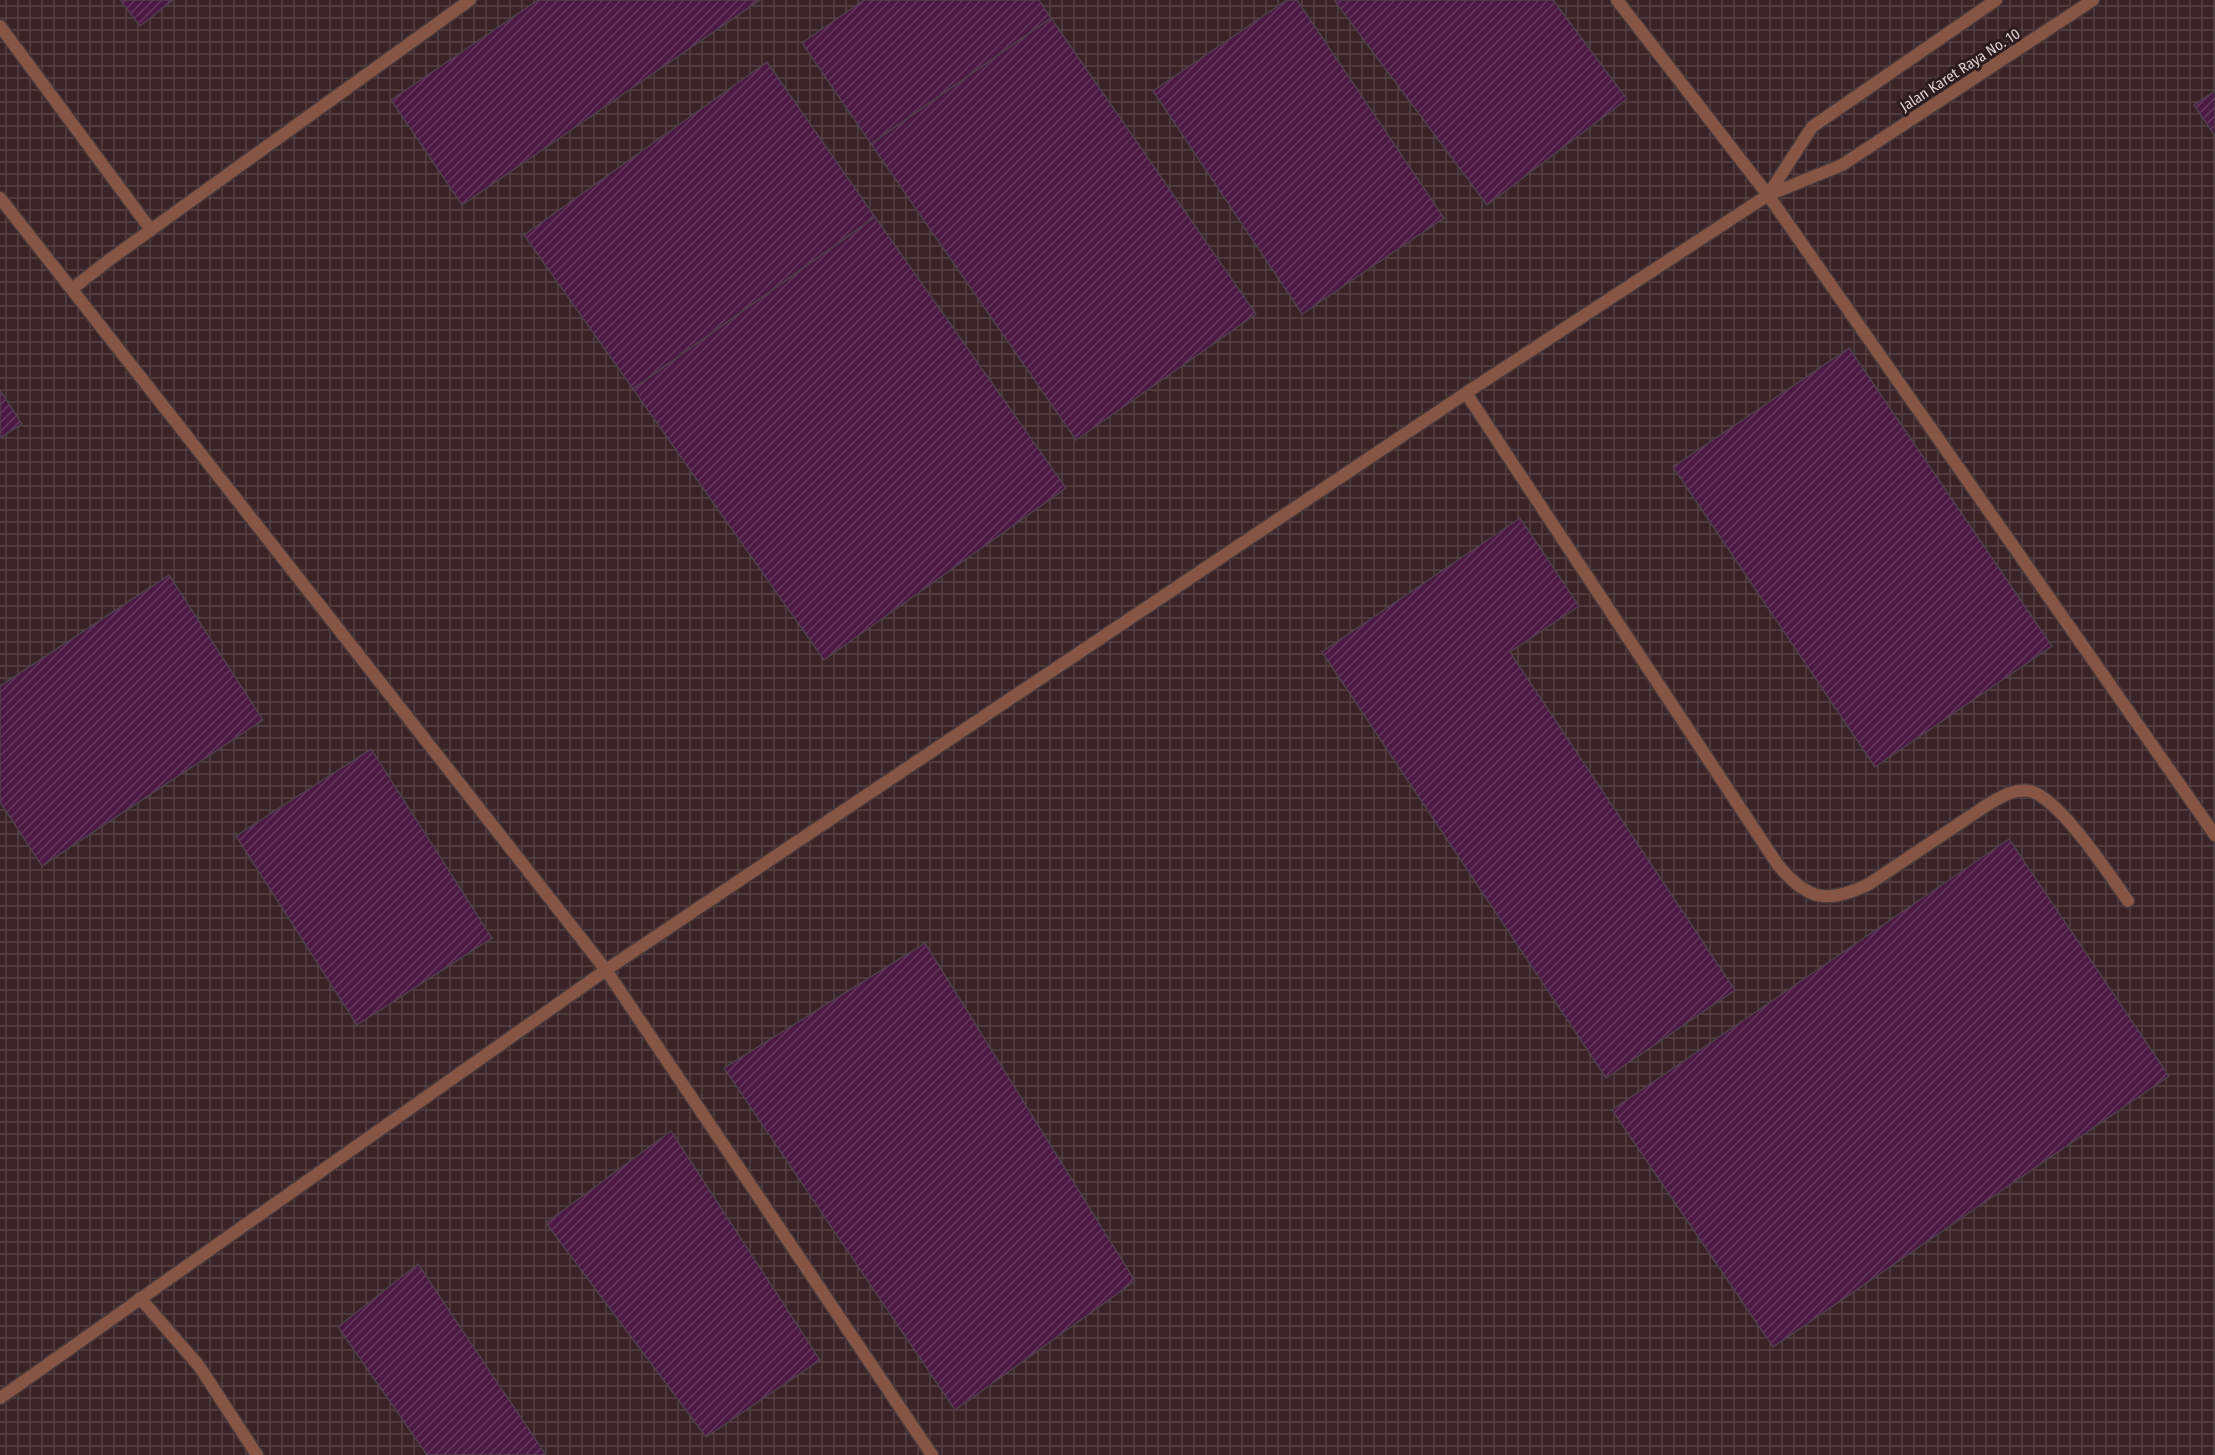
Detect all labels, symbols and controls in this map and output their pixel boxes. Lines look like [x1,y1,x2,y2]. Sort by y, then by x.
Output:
street label: Jalan Karet Raya No. 10 [1897,24,2023,116]

